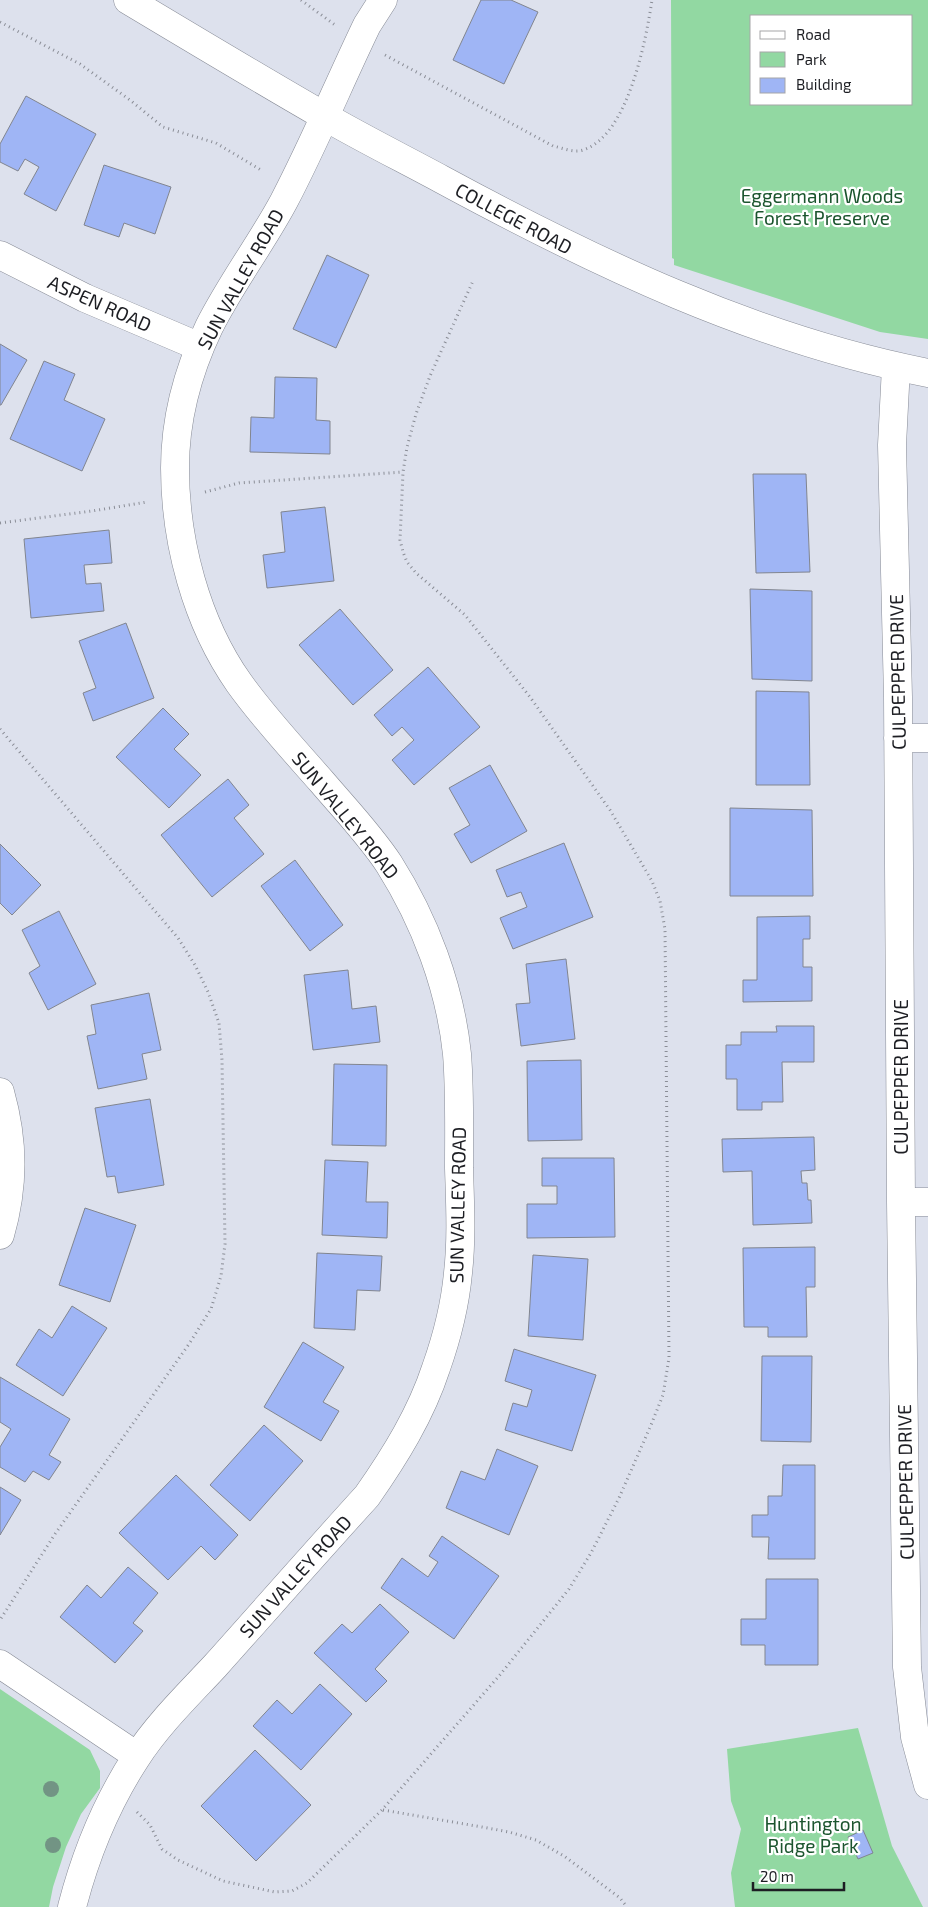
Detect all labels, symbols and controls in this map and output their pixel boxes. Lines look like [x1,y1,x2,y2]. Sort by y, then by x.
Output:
legend [750,15,913,105]
text: Road [796,25,831,43]
text: Park [796,50,827,68]
text: Building [796,75,852,93]
street label: COLLEGE ROAD [452,178,576,258]
park label: Eggermann Woods Forest Preserve [741,184,903,229]
street label: SUN VALLEY ROAD [192,205,288,353]
street label: ASPEN ROAD [45,270,155,336]
street label: CULPEPPER DRIVE [884,594,910,750]
street label: SUN VALLEY ROAD [288,747,404,883]
street label: CULPEPPER DRIVE [889,999,912,1155]
street label: SUN VALLEY ROAD [444,1126,470,1284]
street label: CULPEPPER DRIVE [892,1404,918,1560]
street label: SUN VALLEY ROAD [234,1510,356,1642]
park label: Huntington Ridge Park [764,1812,862,1857]
scale bar [753,1860,844,1892]
text: 20 m [760,1867,794,1885]

